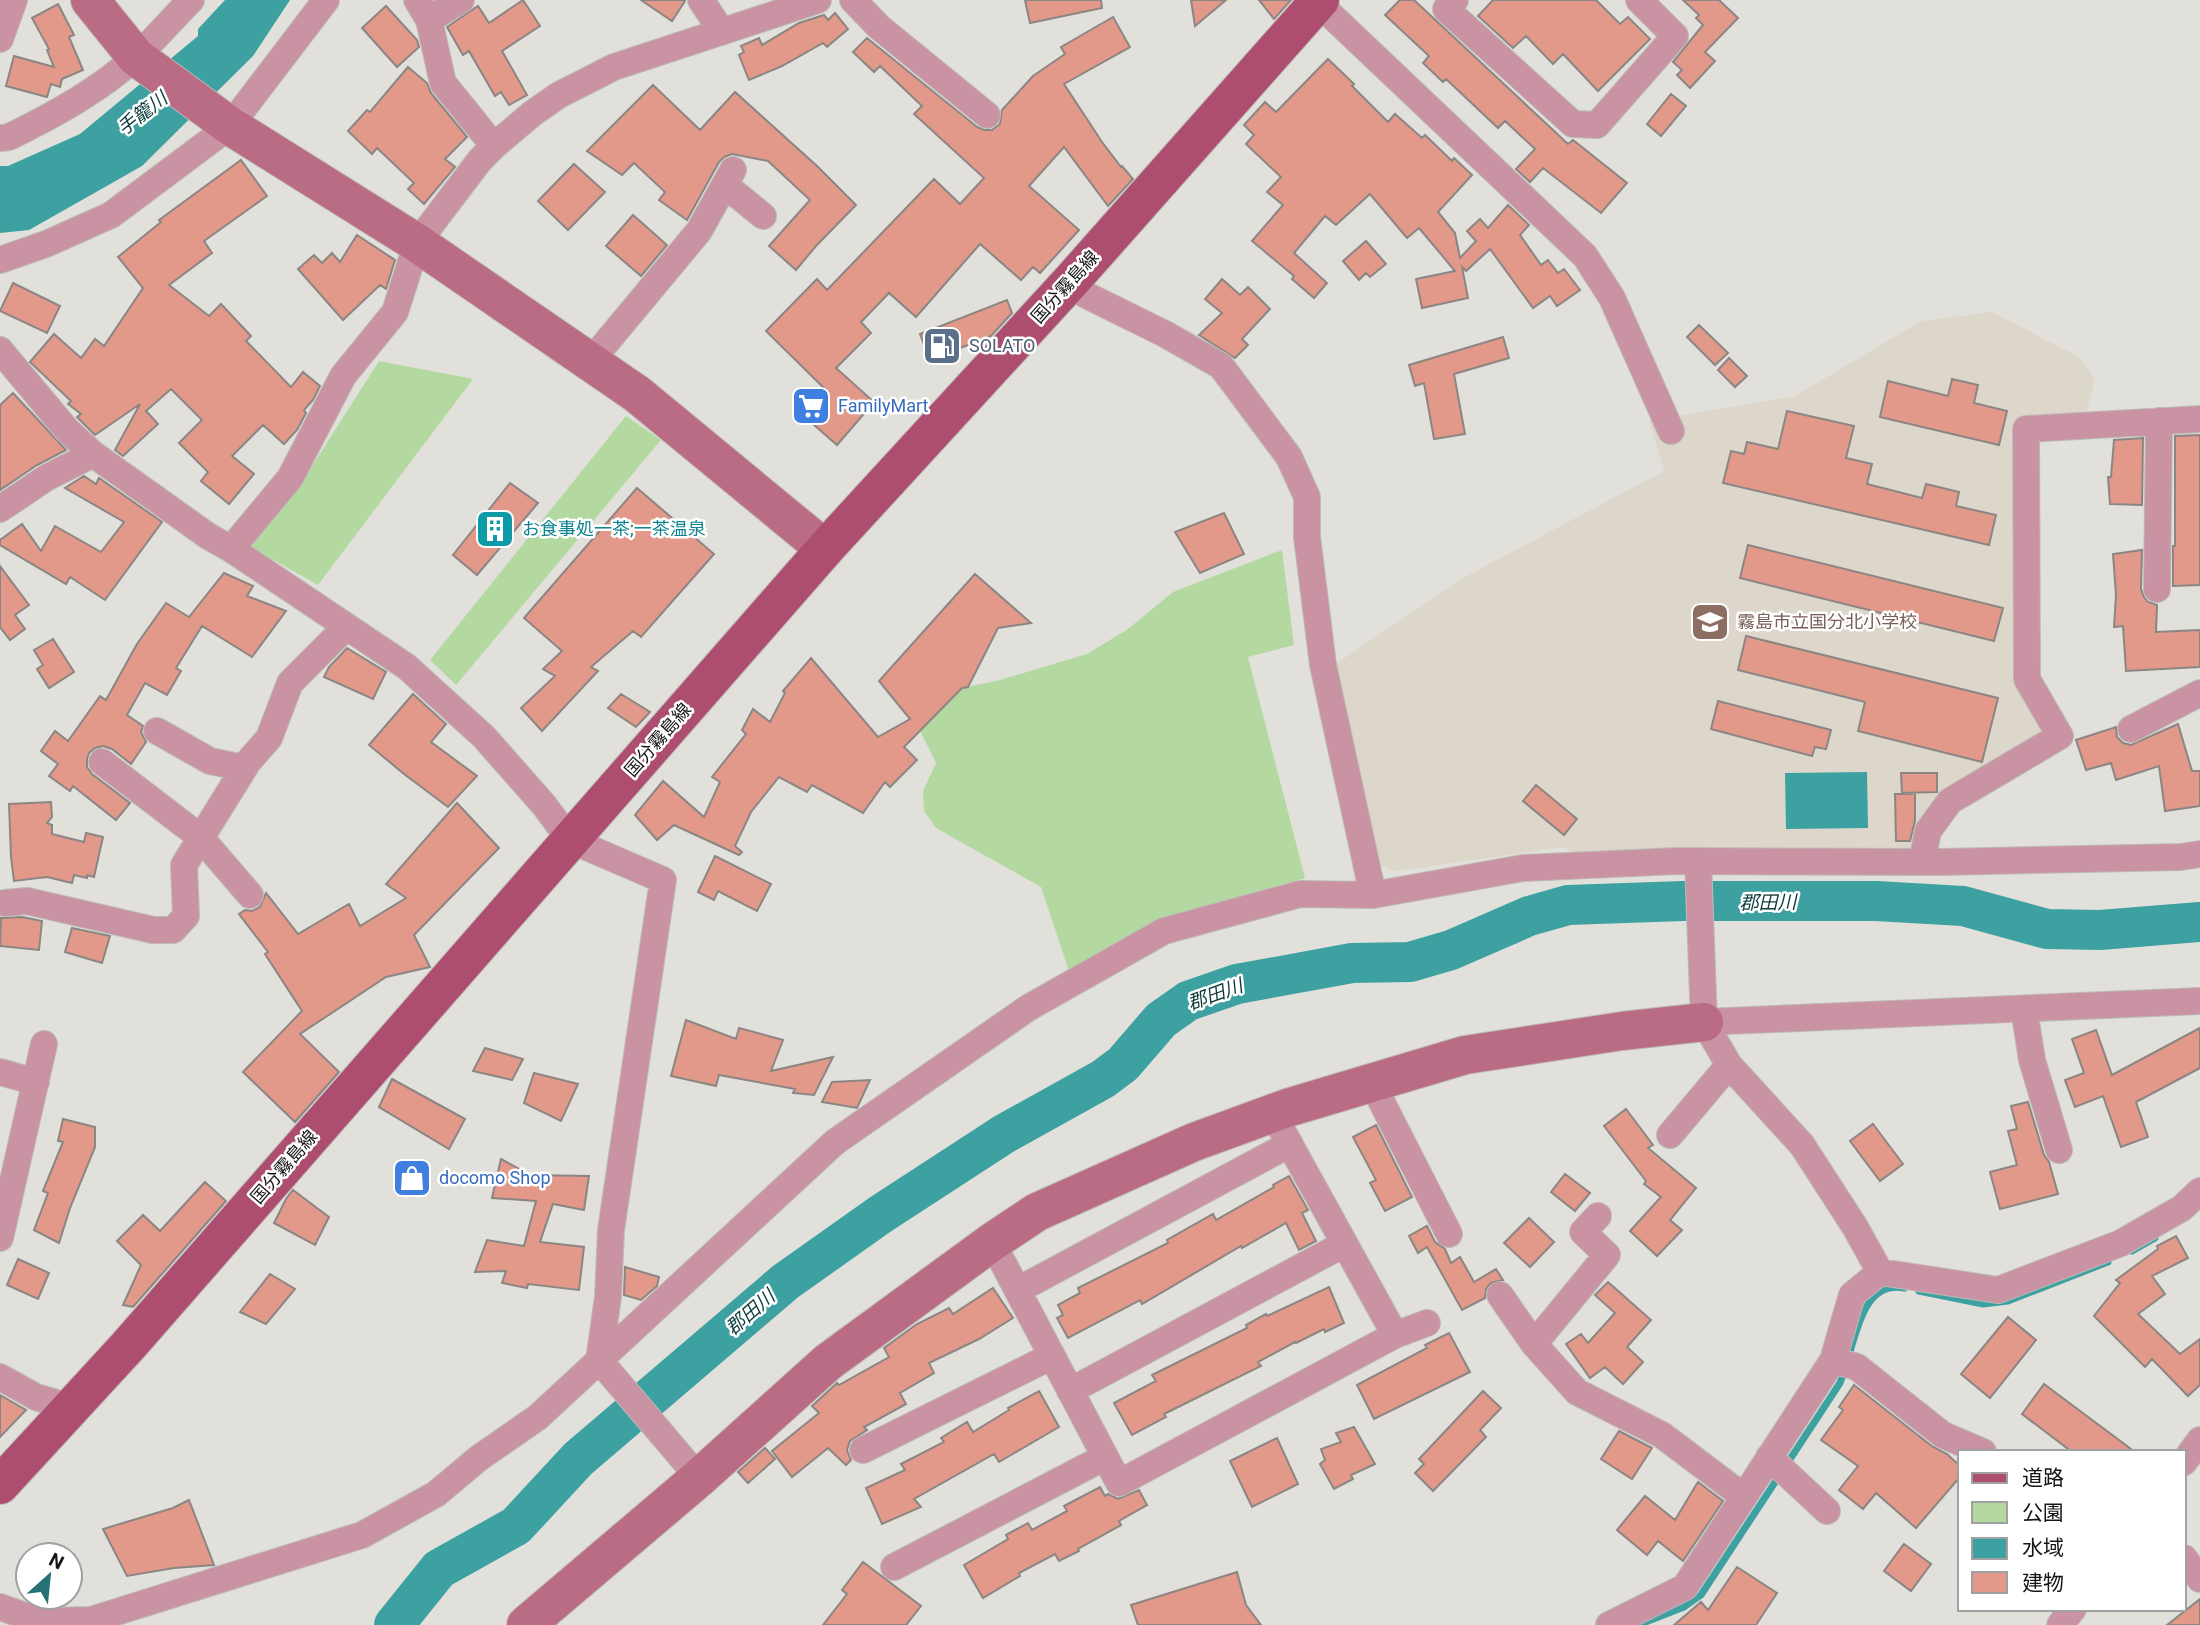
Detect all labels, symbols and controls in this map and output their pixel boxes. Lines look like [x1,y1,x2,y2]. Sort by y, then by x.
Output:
water label: 手籠川 [113,86,173,140]
street label: 国分霧島線 [1027,246,1103,327]
fuel station icon: SOLATO [921,325,963,367]
place label: SOLATO [969,335,1035,356]
supermarket icon: FamilyMart [790,385,832,427]
place label: FamilyMart [838,395,929,416]
building icon: お食事処一茶;一茶温泉 [474,508,516,550]
place label: お食事処一茶;一茶温泉 [522,518,706,539]
school or university icon: 霧島市立国分北小学校 [1689,601,1731,643]
place label: 霧島市立国分北小学校 [1737,611,1917,632]
street label: 国分霧島線 [620,699,695,781]
water label: 郡田川 [1739,890,1799,914]
water label: 郡田川 [1184,973,1248,1015]
street label: 国分霧島線 [246,1126,321,1208]
shop icon: docomo Shop [391,1157,433,1199]
place label: docomo Shop [439,1167,551,1188]
water label: 郡田川 [721,1284,781,1340]
legend [1958,1450,2186,1611]
text: 道路 [2022,1466,2064,1490]
text: 公園 [2022,1501,2064,1525]
text: 水域 [2022,1536,2064,1560]
north arrow [14,1541,84,1611]
text: N [45,1548,68,1575]
text: 建物 [2022,1571,2064,1595]

